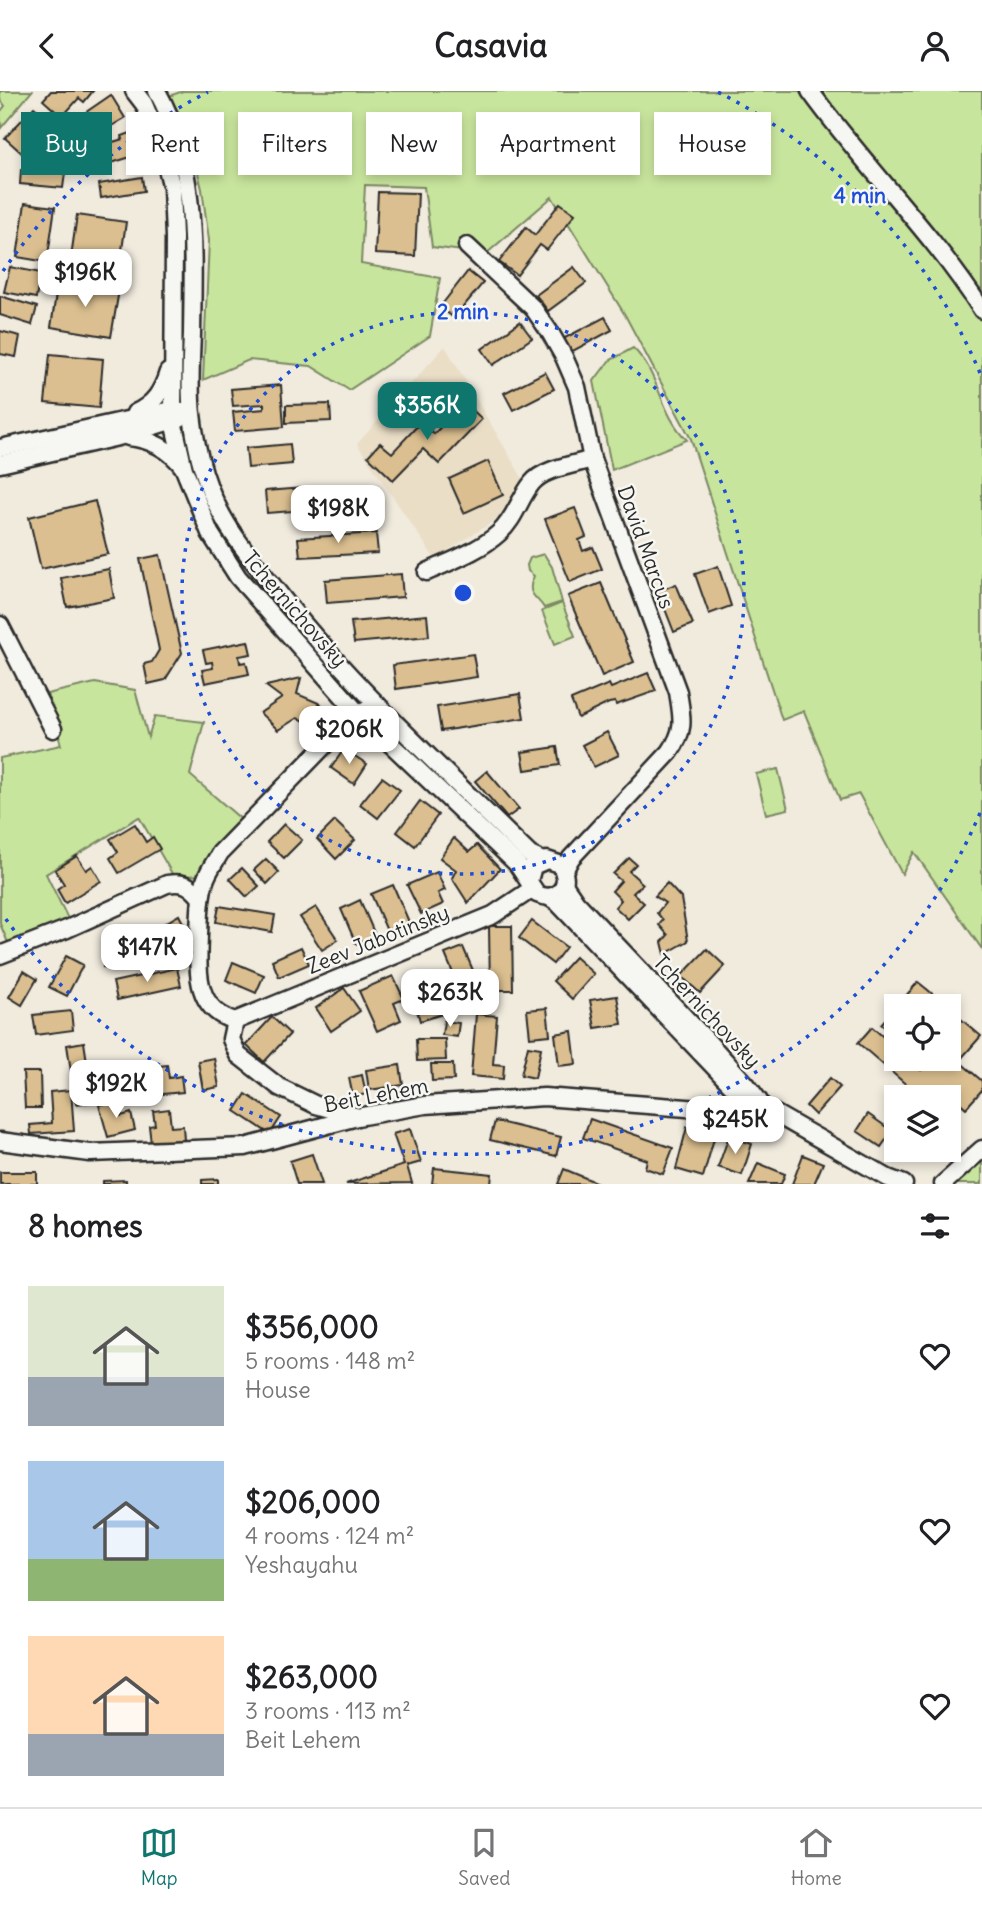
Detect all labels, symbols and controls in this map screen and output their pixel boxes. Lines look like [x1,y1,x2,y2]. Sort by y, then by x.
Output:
text: Casavia [435,25,547,66]
icon: back [28,27,66,65]
icon: person [916,27,954,65]
chip: Buy [21,112,112,175]
chip: Rent [126,112,224,175]
chip: Filters [238,112,352,175]
chip: New [366,112,462,175]
chip: Apartment [476,112,640,175]
chip: House [654,112,771,175]
text: 4 min [834,182,886,209]
pin: $196K [36,249,134,309]
text: $196K [54,257,116,286]
text: 2 min [437,298,489,325]
pin: $356K [378,383,476,442]
text: $356K [394,390,460,419]
street label: David Marcus [611,482,681,612]
pin: $198K [289,485,387,545]
text: $198K [307,493,369,522]
street label: Tchernichovsky [237,545,353,673]
centre of rings [451,581,475,605]
pin: $206K [300,707,398,766]
text: $206K [315,714,383,743]
street label: Zeev Jabotinsky [303,898,453,980]
pin: $147K [98,925,196,984]
text: $147K [117,932,177,961]
street label: Tchernichovsky [647,948,767,1074]
pin: $263K [401,969,499,1029]
text: $263K [417,977,483,1006]
map controls [884,994,961,1162]
button: locate [884,994,961,1071]
pin: $192K [67,1061,165,1120]
text: $192K [85,1068,147,1097]
street label: Beit Lehem [321,1072,431,1118]
button: layers [884,1085,961,1162]
pin: $245K [686,1097,784,1156]
text: $245K [702,1104,768,1133]
text: 8 homes [28,1207,143,1245]
icon: filters [916,1207,954,1245]
text: $356,000 [245,1308,379,1346]
icon: home [84,1314,168,1398]
icon: heart [916,1337,954,1375]
text: 5 rooms · 148 m² [245,1346,415,1375]
text: House [245,1375,311,1404]
text: $206,000 [245,1483,381,1521]
icon: home [84,1489,168,1573]
icon: heart [916,1512,954,1550]
text: 4 rooms · 124 m² [245,1521,414,1550]
text: Yeshayahu [245,1550,358,1579]
text: $263,000 [245,1658,378,1696]
icon: home [84,1664,168,1748]
icon: heart [916,1687,954,1725]
text: 3 rooms · 113 m² [245,1696,411,1725]
text: Beit Lehem [245,1725,361,1754]
tab: Map [140,1824,178,1890]
tab: Saved [458,1824,510,1890]
tab: Home [791,1824,842,1890]

